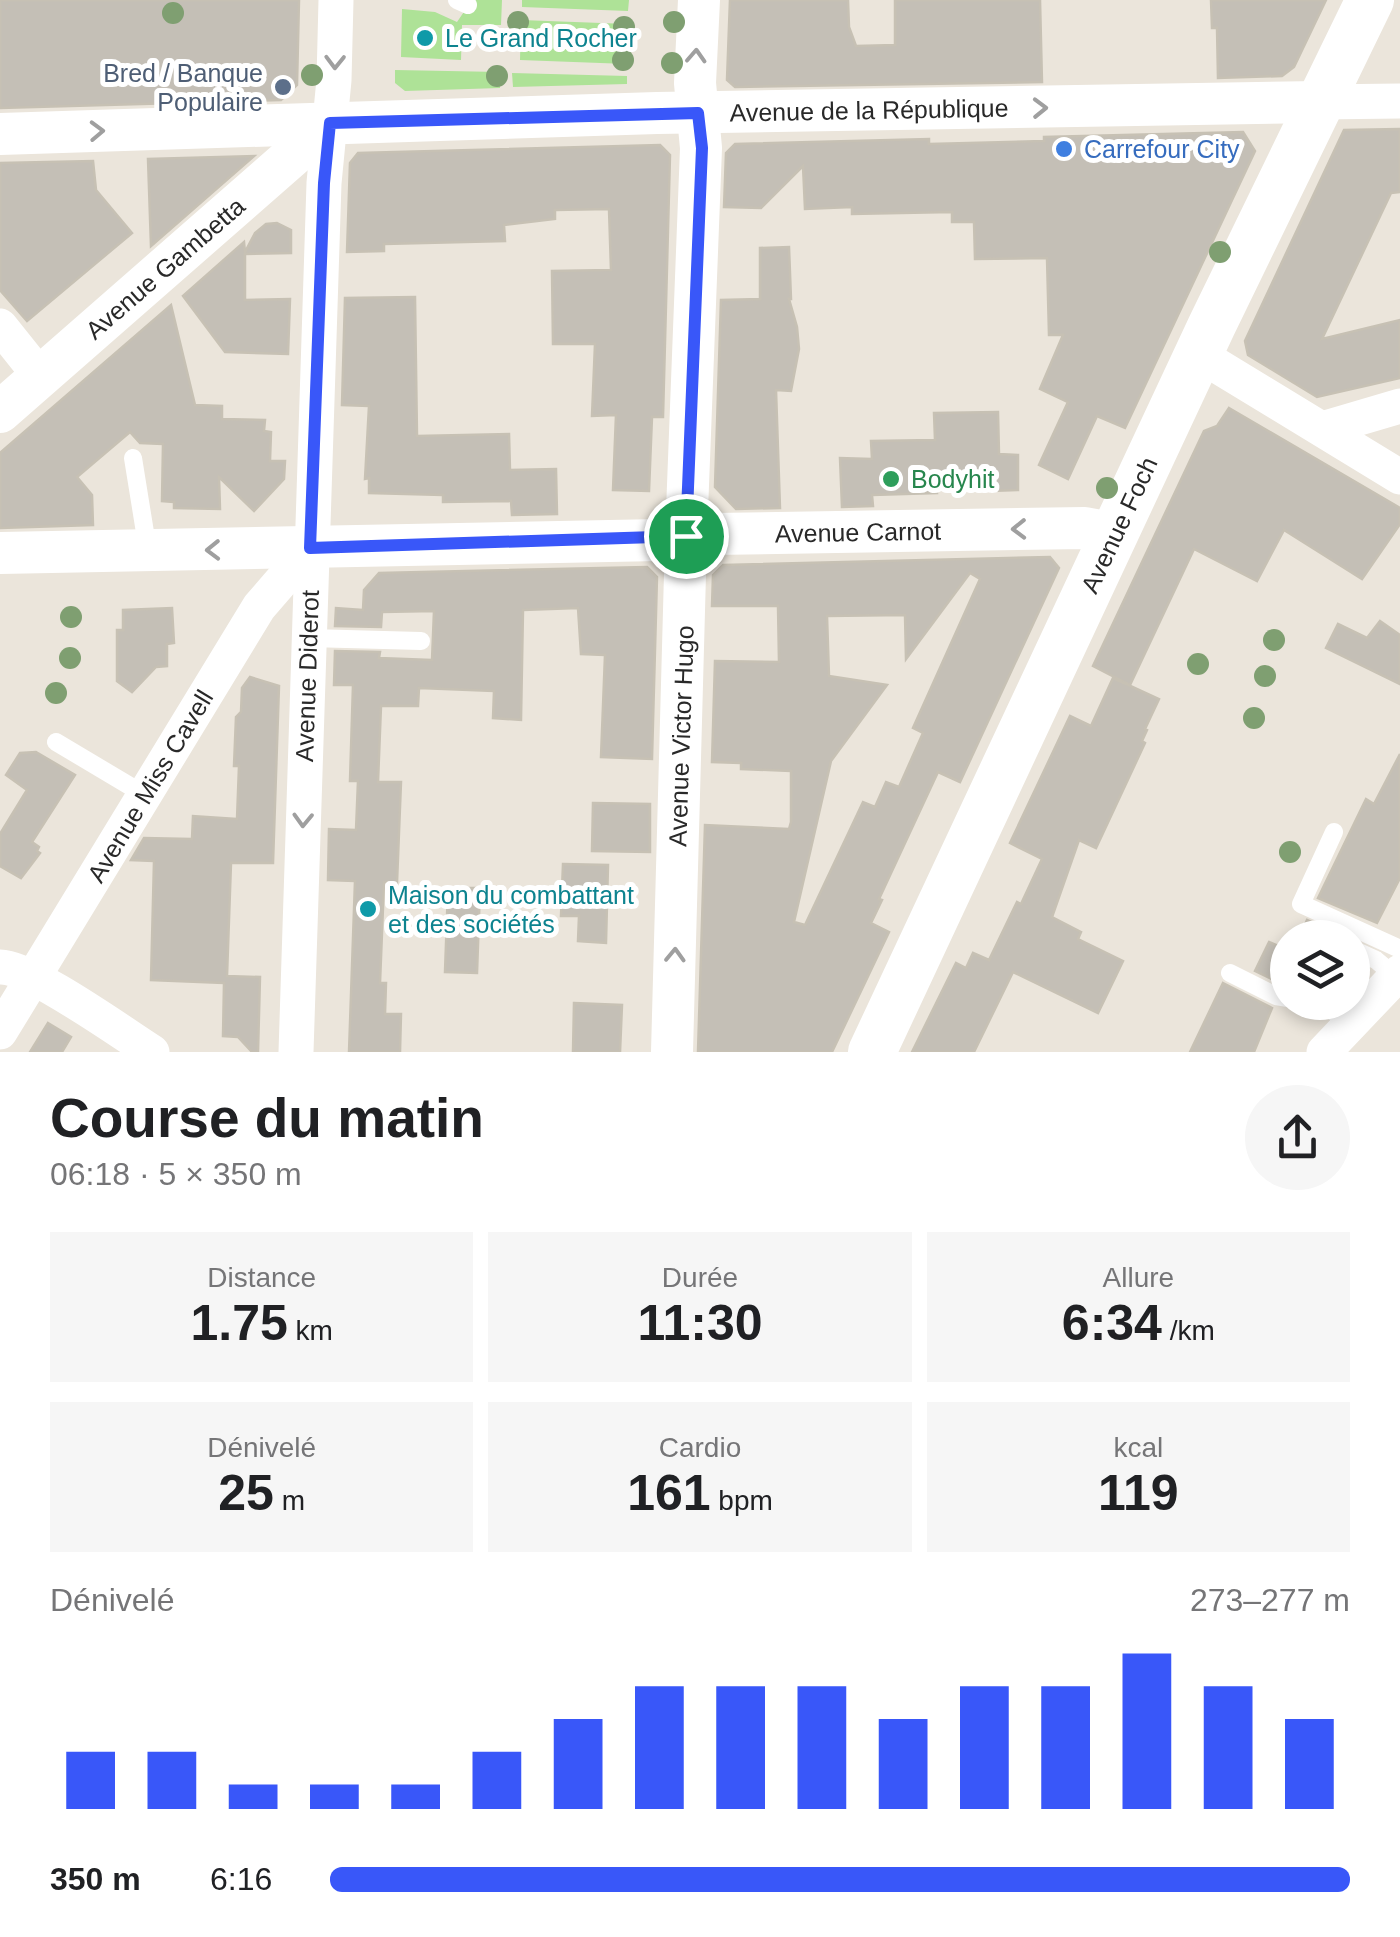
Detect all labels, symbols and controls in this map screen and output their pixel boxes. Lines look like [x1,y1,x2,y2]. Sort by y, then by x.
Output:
place label: Le Grand Rocher [445,24,637,52]
marker: Le Grand Rocher [414,27,436,49]
one-way arrow [685,48,706,64]
one-way arrow [324,54,346,70]
place label: Bred / Banque Populaire [103,59,263,116]
marker: Bred / Banque Populaire [272,76,294,98]
street label: Avenue de la République [729,94,1009,126]
one-way arrow [1033,97,1049,118]
one-way arrow [90,120,106,141]
place label: Carrefour City [1084,135,1240,163]
marker: Carrefour City [1053,138,1075,160]
street label: Avenue Gambetta [80,191,250,345]
street label: Avenue Foch [1075,453,1163,597]
place label: Bodyhit [911,465,994,493]
marker: Bodyhit [880,468,902,490]
pin [644,494,729,579]
icon: arrive [659,509,714,564]
street label: Avenue Carnot [775,517,941,547]
one-way arrow [1010,519,1026,540]
one-way arrow [204,540,220,561]
street label: Avenue Diderot [290,590,324,762]
street label: Avenue Victor Hugo [663,625,699,847]
street label: Avenue Miss Cavell [82,685,218,887]
one-way arrow [293,813,314,829]
place label: Maison du combattant et des sociétés [388,881,634,938]
marker: Maison du combattant et des sociétés [357,898,379,920]
map controls [1270,920,1370,1020]
button: layers [1270,920,1370,1020]
one-way arrow [664,946,685,962]
button: share [1245,1085,1350,1190]
text: Course du matin [50,1087,484,1149]
text: 06:18 · 5 × 350 m [50,1156,302,1192]
text: Distance [207,1262,316,1293]
text: Durée [662,1262,738,1293]
text: Allure [1103,1262,1174,1293]
text: 1.75 [190,1295,288,1351]
text: 11:30 [637,1295,763,1351]
text: 6:34 [1062,1295,1162,1351]
text: km [288,1315,333,1346]
text: /km [1162,1315,1215,1346]
text: Dénivelé [207,1432,316,1463]
text: Cardio [659,1432,741,1463]
text: kcal [1113,1432,1163,1463]
text: 25 [218,1465,274,1521]
text: 161 [627,1465,711,1521]
text: 119 [1098,1465,1179,1521]
text: m [274,1485,305,1516]
text: bpm [711,1485,773,1516]
text: Dénivelé [50,1582,175,1618]
text: 273–277 m [1190,1582,1350,1618]
text: 350 m [50,1861,141,1897]
text: 6:16 [210,1861,272,1897]

